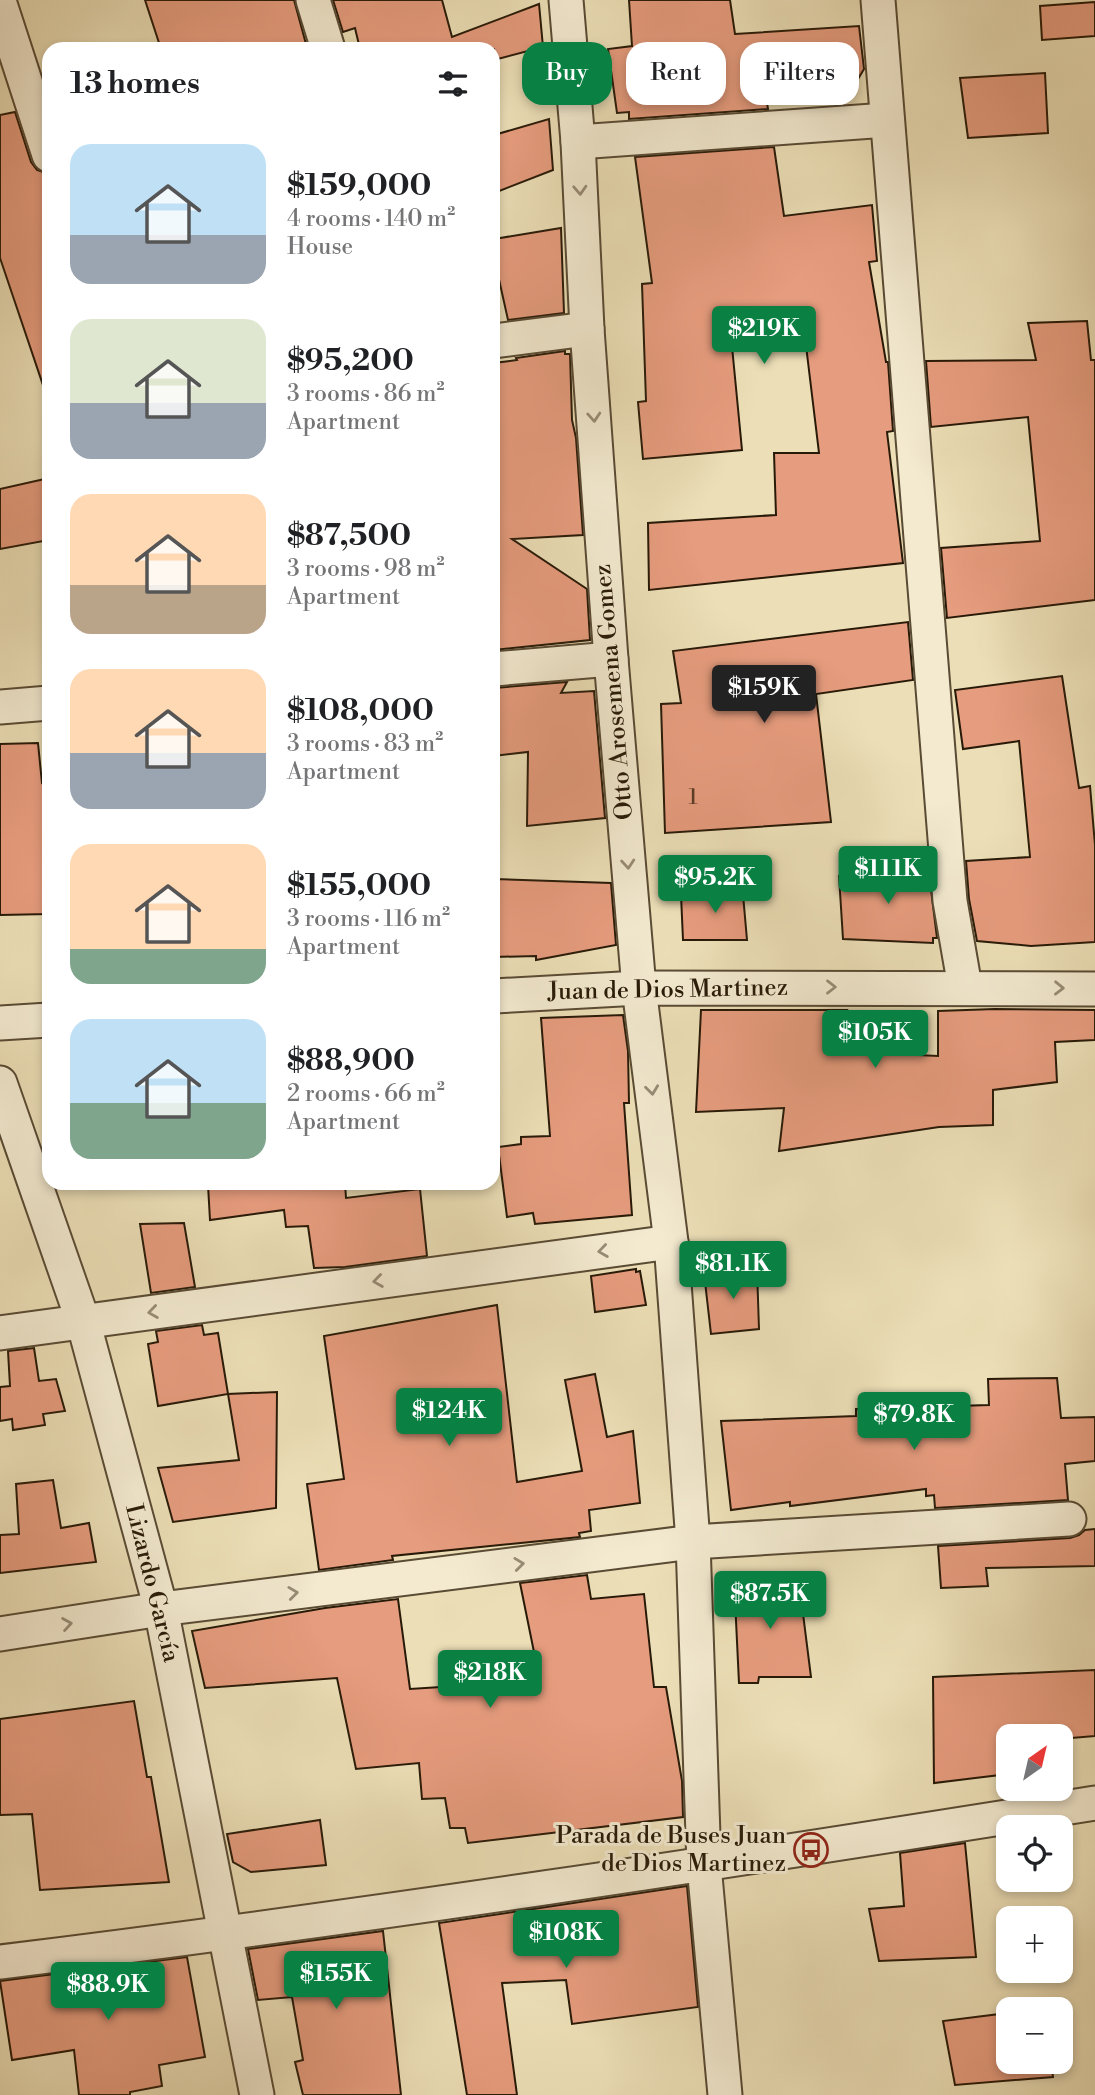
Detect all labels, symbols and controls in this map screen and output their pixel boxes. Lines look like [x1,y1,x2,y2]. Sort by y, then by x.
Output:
chip: Buy [522,42,612,105]
chip: Rent [626,42,726,105]
chip: Filters [740,42,859,105]
text: 13 homes [70,65,200,103]
icon: filters [434,65,472,103]
text: $159,000 [287,167,431,205]
icon: home [126,172,210,256]
one-way arrow [573,185,588,196]
text: 4 rooms · 140 m² [287,205,455,233]
text: House [287,233,353,261]
pin: $219K [715,306,813,366]
text: $219K [728,315,800,343]
text: $95,200 [287,342,414,380]
icon: home [126,347,210,431]
text: 3 rooms · 86 m² [287,380,444,408]
text: Apartment [287,408,400,436]
one-way arrow [586,412,601,423]
text: $87,500 [287,517,411,555]
icon: home [126,522,210,606]
text: 3 rooms · 98 m² [287,555,444,583]
street label: Otto Arosemena Gomez [588,563,640,821]
text: Apartment [287,583,400,611]
pin: $159K [715,666,813,725]
text: $159K [728,674,800,702]
text: $108,000 [287,692,434,730]
icon: home [126,697,210,781]
text: 3 rooms · 83 m² [287,730,443,758]
text: Apartment [287,758,400,786]
house number: 1 [688,785,698,811]
pin: $111K [839,846,937,906]
text: $111K [855,855,921,883]
pin: $95.2K [658,856,772,915]
one-way arrow [620,859,635,870]
text: $95.2K [674,864,756,892]
text: $155,000 [287,867,431,905]
icon: home [126,872,210,956]
text: 3 rooms · 116 m² [287,905,450,933]
text: Apartment [287,933,400,961]
street label: Juan de Dios Martinez [547,973,788,1007]
one-way arrow [826,979,837,995]
one-way arrow [1054,980,1064,996]
pin: $105K [826,1010,924,1070]
text: $105K [838,1019,912,1047]
text: $88,900 [287,1042,415,1080]
icon: home [126,1047,210,1131]
text: 2 rooms · 66 m² [287,1080,445,1108]
one-way arrow [644,1084,659,1096]
text: Apartment [287,1108,400,1136]
pin: $81.1K [676,1242,790,1301]
one-way arrow [598,1243,609,1258]
text: $81.1K [695,1250,771,1278]
one-way arrow [372,1274,384,1289]
one-way arrow [147,1304,158,1319]
pin: $124K [400,1388,498,1448]
pin: $79.8K [857,1392,971,1452]
text: $124K [412,1397,486,1425]
text: $79.8K [874,1401,954,1429]
street label: Lizardo García [118,1501,186,1666]
one-way arrow [513,1556,524,1571]
pin: $87.5K [713,1572,827,1631]
text: $87.5K [730,1580,810,1608]
one-way arrow [287,1585,299,1600]
one-way arrow [62,1616,73,1631]
pin: $218K [441,1650,539,1710]
text: $218K [454,1659,526,1687]
north arrow [996,1724,1073,1801]
map controls [996,1724,1073,2074]
button: locate [996,1815,1073,1892]
place label: Parada de Buses Juan de Dios Martinez [556,1821,786,1879]
bus stop icon: Parada de Buses Juan de Dios Martinez [792,1831,830,1869]
button: + [996,1906,1073,1983]
pin: $108K [517,1910,615,1970]
text: $108K [529,1919,603,1947]
pin: $155K [287,1952,385,2011]
text: $155K [300,1960,372,1988]
pin: $88.9K [51,1962,165,2022]
text: $88.9K [67,1971,149,1999]
button: − [996,1997,1073,2074]

